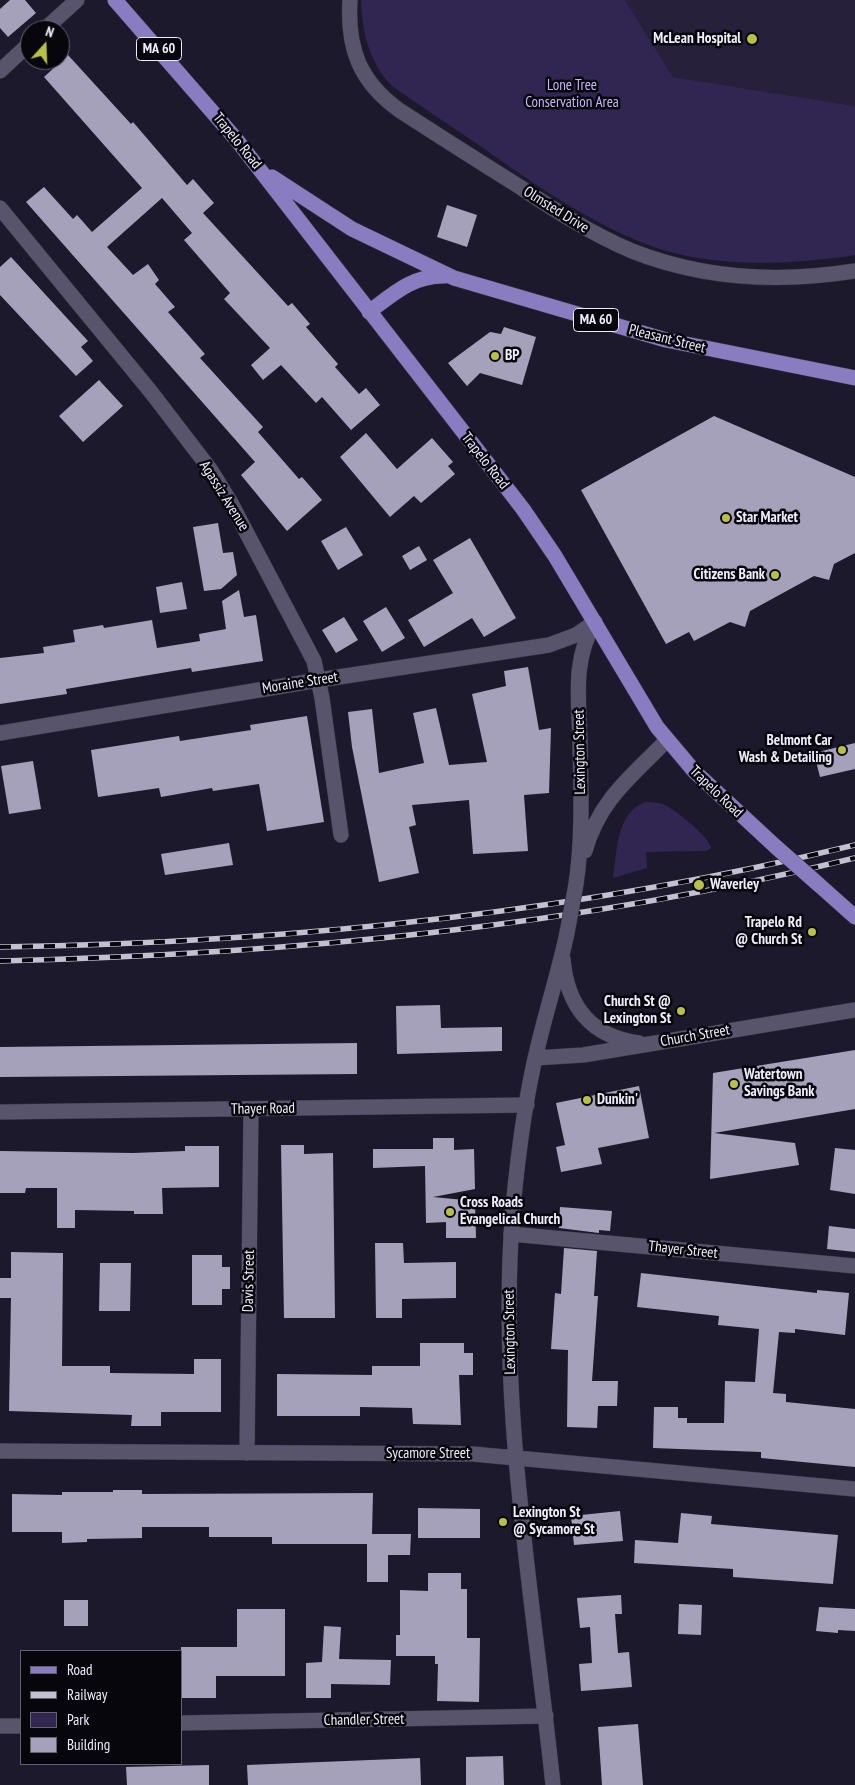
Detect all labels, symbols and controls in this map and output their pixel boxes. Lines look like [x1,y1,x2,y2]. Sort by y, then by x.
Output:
north arrow [20,20,70,70]
text: N [43,22,56,42]
place label: McLean Hospital [653,30,741,48]
marker: McLean Hospital [745,32,759,46]
road number: MA 60 [136,38,182,61]
park label: Lone Tree Conservation Area [525,77,619,112]
street label: Trapelo Road [209,109,265,173]
street label: Olmsted Drive [520,183,592,237]
road number: MA 60 [574,308,618,332]
street label: Pleasant Street [627,321,707,357]
place label: BP [505,347,520,365]
marker: BP [489,350,501,362]
street label: Trapelo Road [457,429,513,493]
street label: Agassiz Avenue [195,458,253,534]
place label: Star Market [736,509,798,527]
marker: Star Market [720,512,732,524]
place label: Citizens Bank [693,566,765,584]
marker: Citizens Bank [769,569,781,581]
street label: Moraine Street [261,668,339,698]
street label: Lexington Street [570,709,590,795]
place label: Belmont Car Wash & Detailing [739,732,832,767]
marker: Belmont Car Wash & Detailing [836,744,848,756]
street label: Trapelo Road [686,762,746,822]
place label: Waverley [710,876,759,894]
marker: Waverley [692,878,706,892]
place label: Trapelo Rd @ Church St [735,914,802,949]
marker: Trapelo Rd @ Church St [806,926,818,938]
place label: Church St @ Lexington St [604,993,671,1028]
marker: Church St @ Lexington St [675,1005,687,1017]
street label: Church Street [659,1021,731,1051]
place label: Watertown Savings Bank [744,1066,814,1101]
marker: Watertown Savings Bank [728,1078,740,1090]
place label: Dunkin' [597,1091,638,1109]
marker: Dunkin' [581,1094,593,1106]
street label: Thayer Road [231,1099,295,1119]
place label: Cross Roads Evangelical Church [460,1194,560,1229]
marker: Cross Roads Evangelical Church [444,1206,456,1218]
street label: Thayer Street [648,1237,718,1263]
street label: Davis Street [239,1250,259,1312]
street label: Lexington Street [500,1289,520,1375]
street label: Sycamore Street [386,1445,470,1463]
place label: Lexington St @ Sycamore St [513,1504,595,1539]
marker: Lexington St @ Sycamore St [497,1516,509,1528]
legend [20,1650,182,1765]
text: Road [67,1660,93,1679]
text: Railway [67,1685,107,1704]
text: Park [67,1710,89,1729]
street label: Chandler Street [324,1710,404,1730]
text: Building [67,1735,110,1754]

